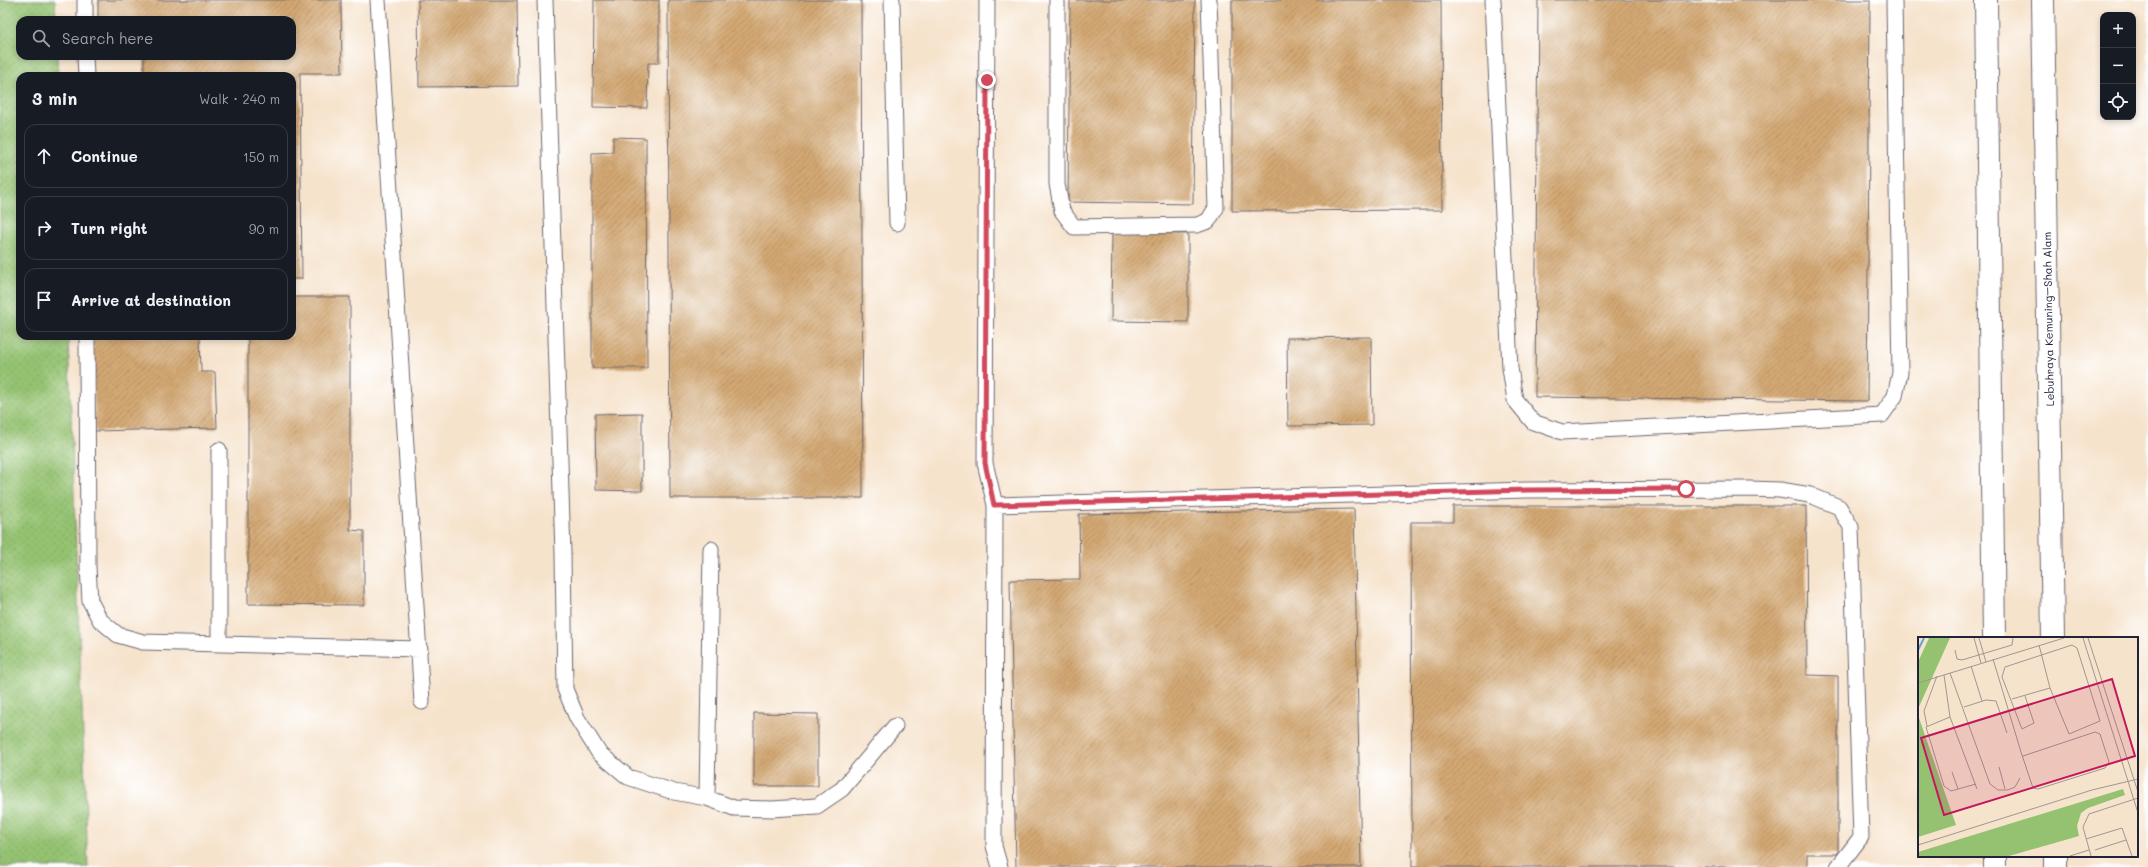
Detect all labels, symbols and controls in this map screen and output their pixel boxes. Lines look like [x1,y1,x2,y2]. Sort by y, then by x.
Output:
map controls [2100,12,2136,120]
button: + [2100,12,2136,48]
search box [16,16,296,60]
icon: search [30,27,52,49]
text: Search here [62,28,153,48]
button: − [2100,48,2136,84]
route end [978,71,996,89]
button: locate [2100,84,2136,120]
text: 3 min [32,87,77,109]
text: Walk · 240 m [199,90,280,107]
icon: ahead [33,145,55,167]
text: Continue [71,146,138,166]
text: 150 m [243,148,279,165]
icon: right [33,217,55,239]
text: Turn right [71,218,148,238]
text: 90 m [249,220,279,237]
street label: Lebuhraya Kemuning–Shah Alam [2039,232,2057,406]
icon: arrive [33,289,55,311]
text: Arrive at destination [71,290,231,310]
route start [1677,480,1695,498]
inset map [1918,637,2138,857]

